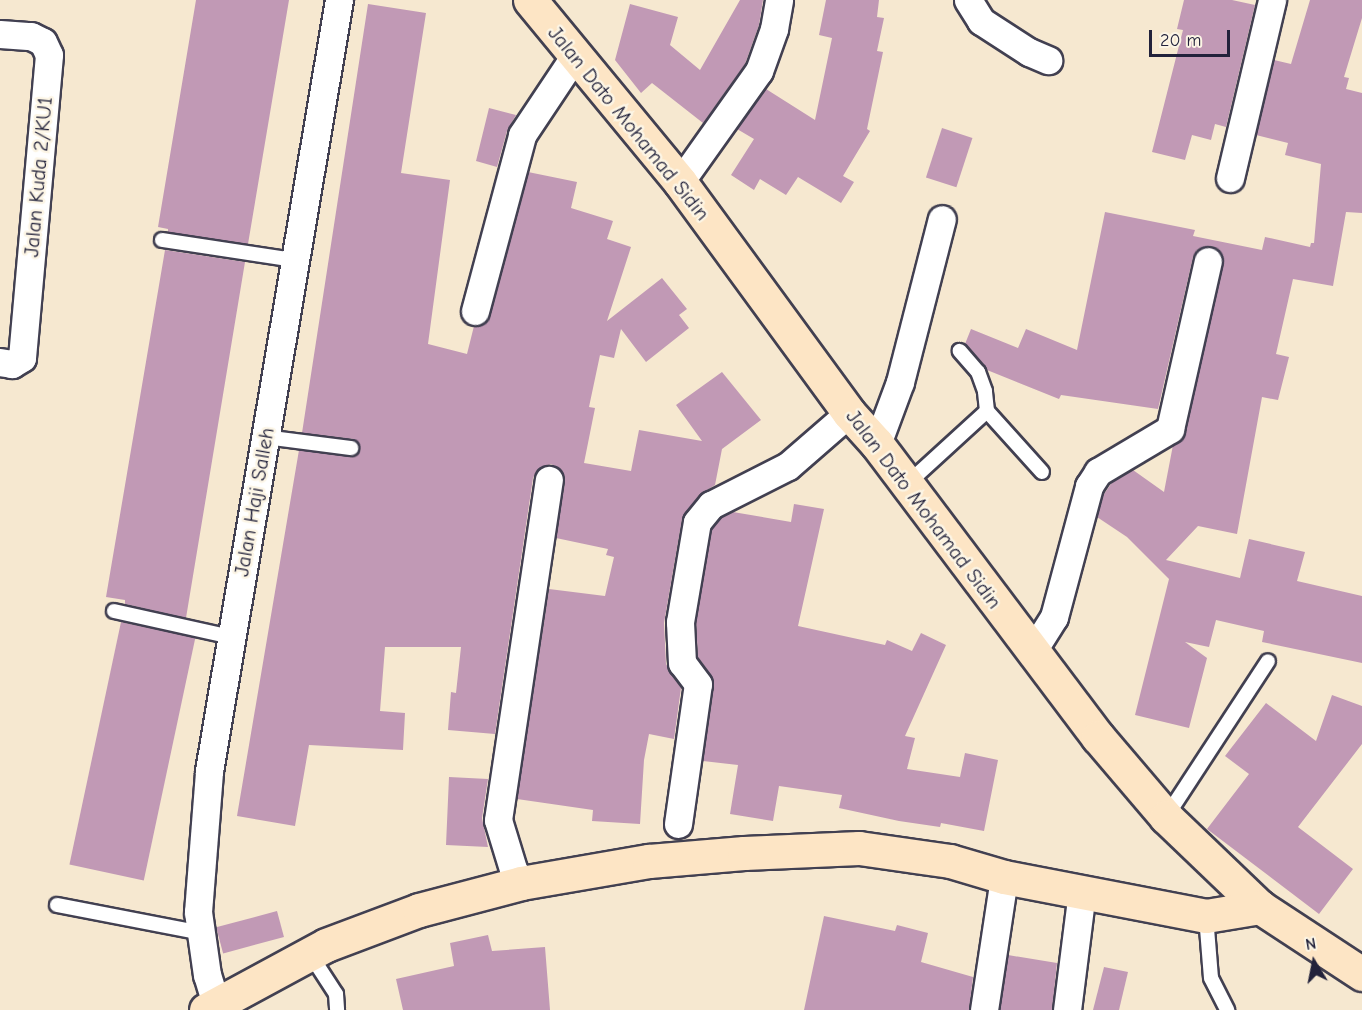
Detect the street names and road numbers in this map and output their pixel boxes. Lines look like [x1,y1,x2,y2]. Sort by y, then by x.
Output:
street label: Jalan Dato Mohamad Sidin [543,21,715,225]
street label: Jalan Kuda 2/KU1 [18,96,58,258]
street label: Jalan Dato Mohamad Sidin [841,404,1007,614]
street label: Jalan Haji Salleh [229,426,279,578]

